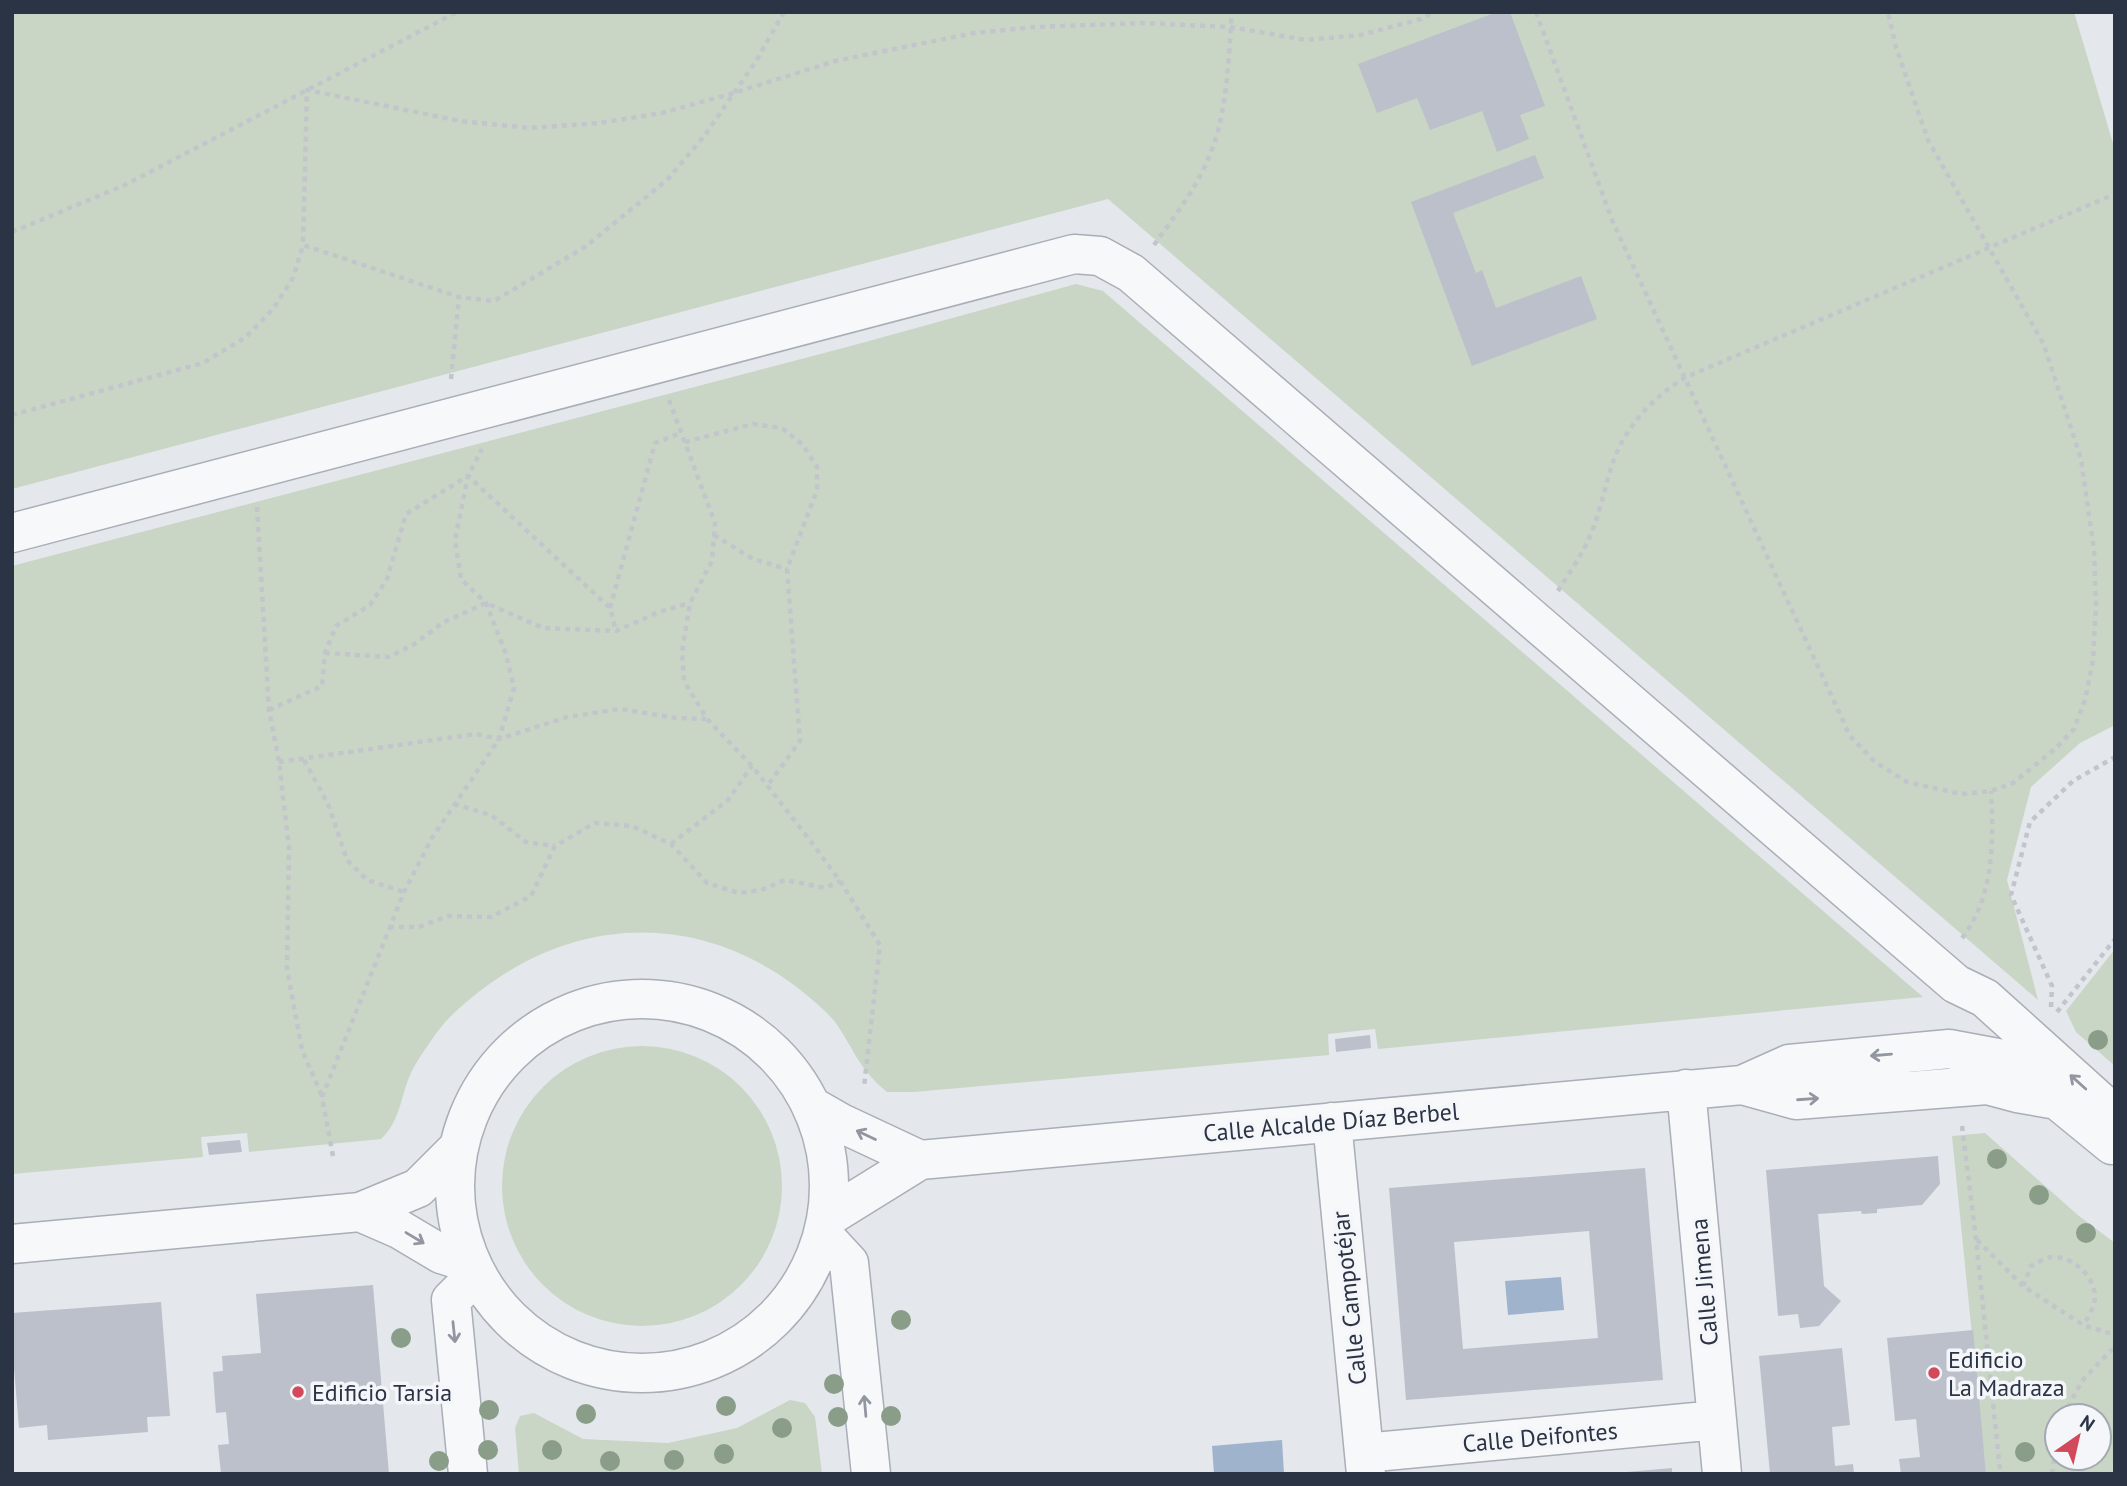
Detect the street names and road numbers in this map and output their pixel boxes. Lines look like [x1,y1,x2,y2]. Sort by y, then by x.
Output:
street label: Calle Alcalde Díaz Berbel [1202,1095,1460,1149]
street label: Calle Campotéjar [1324,1209,1374,1387]
street label: Calle Jimena [1683,1217,1725,1347]
street label: Calle Deifontes [1461,1415,1619,1459]

